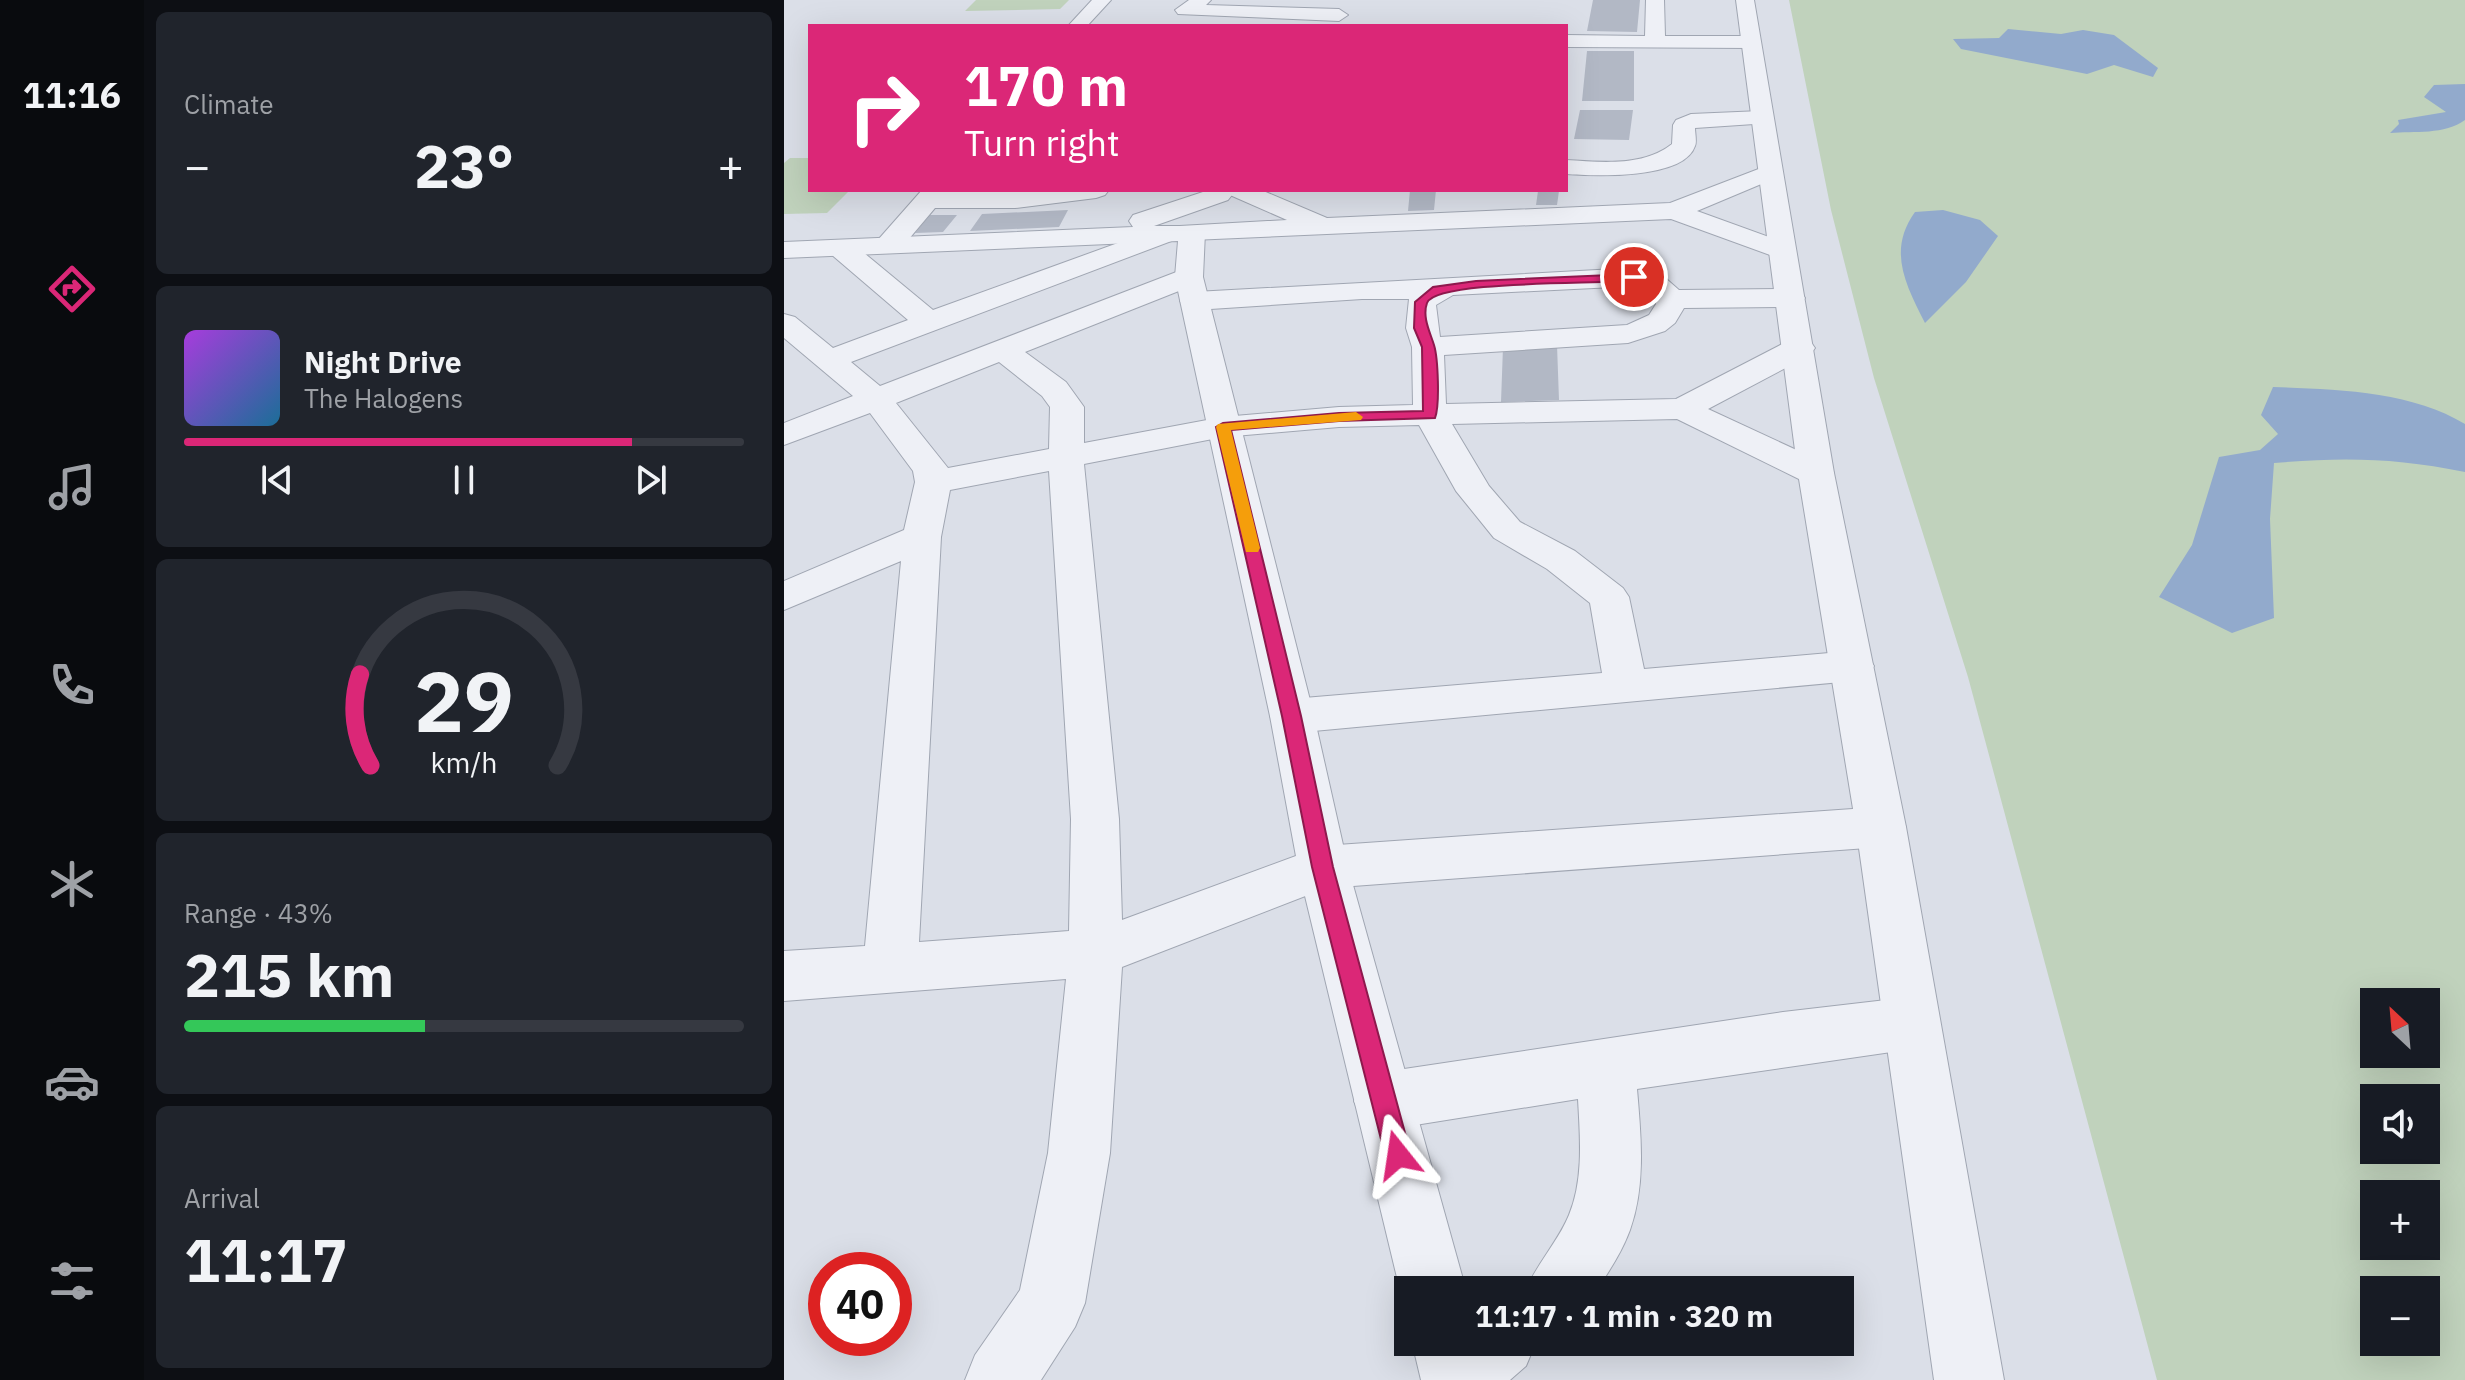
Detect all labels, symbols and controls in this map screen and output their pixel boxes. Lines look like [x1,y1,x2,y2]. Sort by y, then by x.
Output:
text: 170 m [964,49,1128,121]
icon: right [832,56,936,160]
text: 11:16 [23,71,121,118]
text: Climate [184,87,274,121]
text: Turn right [964,119,1120,166]
text: 23° [414,126,514,205]
text: − [184,137,210,194]
text: + [718,137,744,194]
pin [1600,243,1668,311]
icon: arrive [1612,255,1656,299]
icon: directions [44,261,100,317]
text: Night Drive [304,342,462,381]
text: The Halogens [304,381,463,415]
icon: previous [255,458,299,502]
icon: pause [442,458,486,502]
icon: next [629,458,673,502]
icon: music [44,459,100,515]
text: 29 [414,647,514,755]
icon: phone [44,657,100,713]
text: km/h [430,744,498,781]
icon: climate [44,856,100,912]
text: Range · 43% [184,896,333,930]
text: 215 km [184,935,394,1014]
north arrow [2360,988,2440,1068]
map controls [2360,988,2440,1356]
icon: car [44,1054,100,1110]
button: sound [2360,1084,2440,1164]
position arrow [1356,1113,1440,1197]
button: + [2360,1180,2440,1260]
text: Arrival [184,1181,260,1215]
text: 11:17 [184,1220,348,1299]
speed limit sign: 40 [808,1252,912,1356]
icon: filters [44,1253,100,1309]
button: − [2360,1276,2440,1356]
text: 11:17 · 1 min · 320 m [1475,1296,1773,1335]

